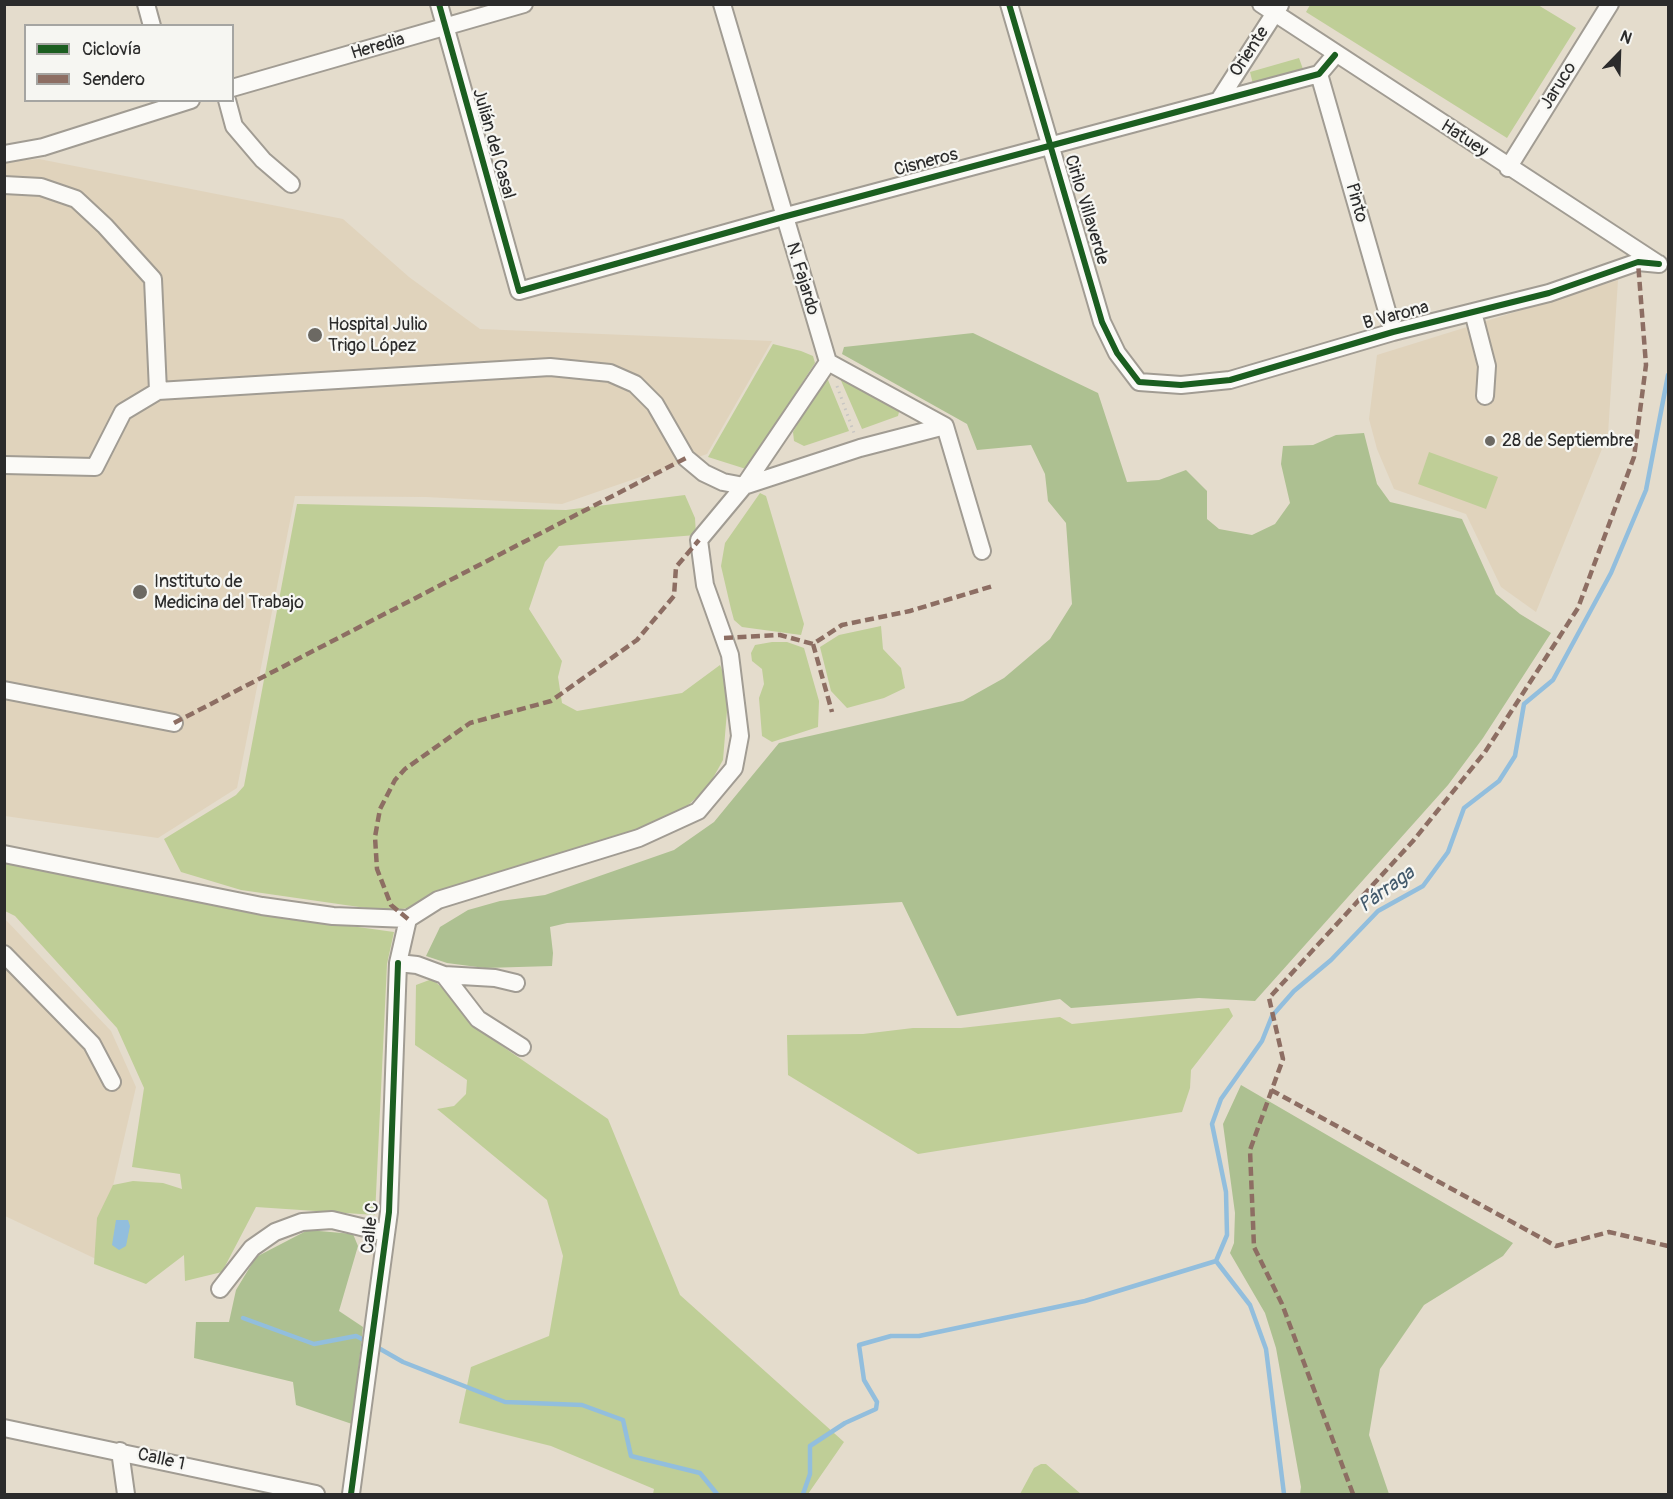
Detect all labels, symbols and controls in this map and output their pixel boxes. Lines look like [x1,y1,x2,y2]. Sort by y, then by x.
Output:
street label: Oriente [1226,23,1274,81]
legend [24,24,234,102]
north arrow [1589,24,1649,84]
text: N [1617,26,1635,49]
street label: Heredia [349,29,407,65]
text: Ciclovía [82,38,141,61]
street label: Jaruco [1536,59,1582,113]
text: Sendero [82,68,145,91]
street label: Julián del Casal [467,86,519,202]
street label: Hatuey [1436,116,1492,162]
street label: Cisneros [892,144,960,182]
street label: Cirilo Villaverde [1059,153,1113,267]
street label: Pinto [1340,181,1372,225]
street label: N. Fajardo [781,240,823,318]
street label: B Varona [1361,297,1431,335]
place label: Hospital Julio Trigo López [328,314,427,356]
marker: Hospital Julio Trigo López [306,326,324,344]
place label: 28 de Septiembre [1502,430,1634,452]
marker: 28 de Septiembre [1483,434,1497,448]
place label: Instituto de Medicina del Trabajo [154,571,304,614]
marker: Instituto de Medicina del Trabajo [131,583,149,601]
water label: Párraga [1354,862,1420,918]
street label: Calle C [358,1201,384,1255]
street label: Calle 1 [135,1444,187,1476]

